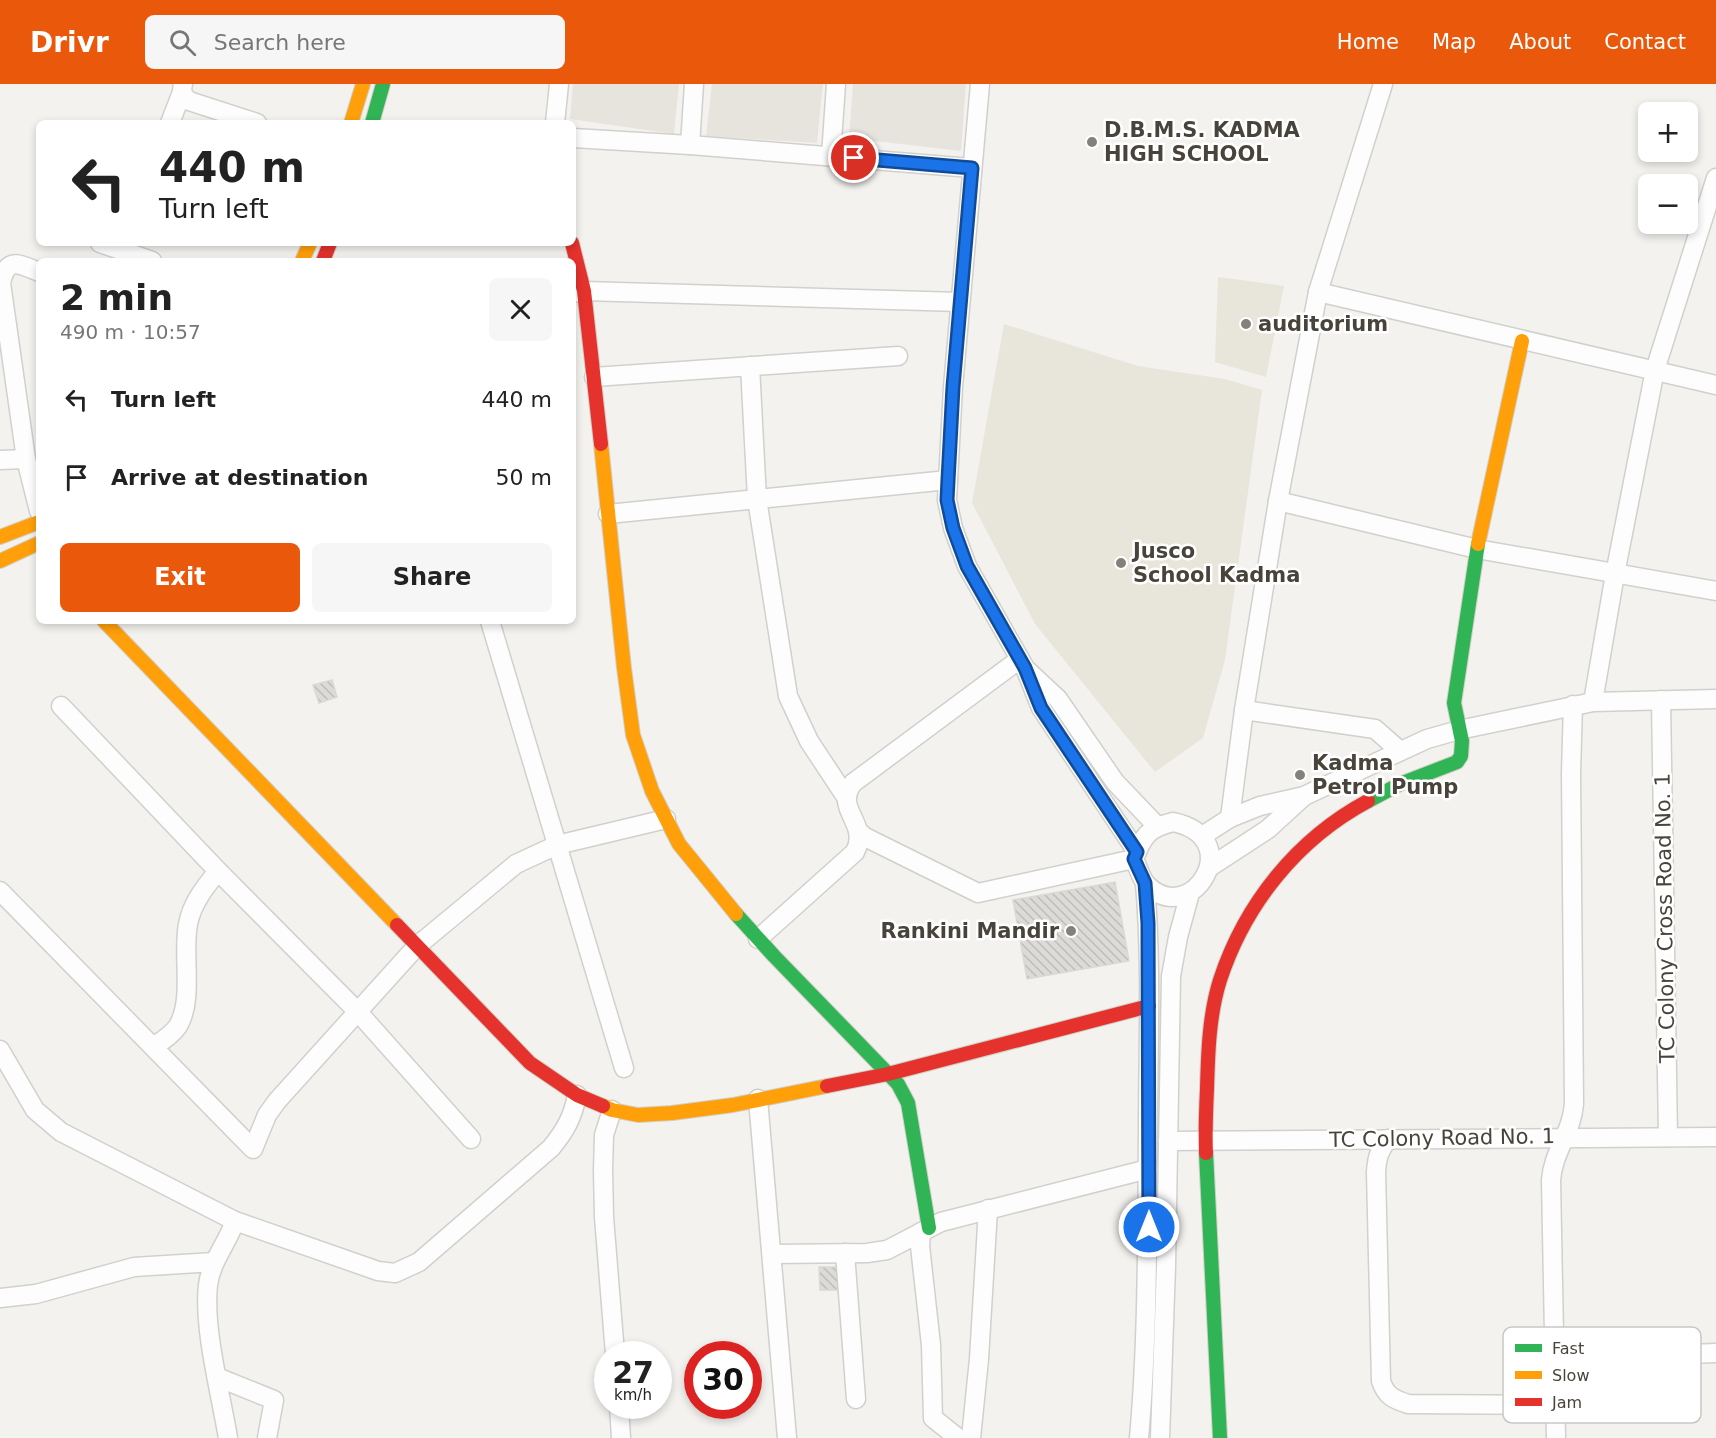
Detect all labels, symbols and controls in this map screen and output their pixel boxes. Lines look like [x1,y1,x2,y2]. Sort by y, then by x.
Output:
search box [145,15,565,69]
text: Drivr [30,26,109,59]
icon: search [166,26,199,59]
text: Search here [214,30,346,55]
text: Home [1337,30,1399,54]
text: Map [1432,30,1476,54]
text: About [1509,30,1571,54]
text: Contact [1604,30,1686,54]
map controls [1638,102,1698,234]
button: + [1638,102,1698,162]
place label: D.B.M.S. KADMA HIGH SCHOOL [1104,118,1301,166]
pin [828,132,879,183]
marker: D.B.M.S. KADMA HIGH SCHOOL [1085,135,1099,149]
icon: arrive [837,141,870,174]
text: 440 m [159,143,305,192]
icon: left [60,144,138,222]
button: − [1638,174,1698,234]
text: Turn left [159,193,269,224]
text: 2 min [60,277,173,318]
button: close [489,278,552,341]
place label: auditorium [1258,312,1388,336]
marker: auditorium [1239,317,1253,331]
text: 490 m · 10:57 [60,320,201,344]
icon: left [60,383,93,416]
text: Turn left [111,387,216,412]
text: 440 m [482,387,552,412]
icon: arrive [60,461,93,494]
text: Arrive at destination [111,465,368,490]
text: 50 m [496,465,552,490]
place label: Jusco School Kadma [1131,539,1300,587]
button: Exit [60,543,300,612]
button: Share [312,543,552,612]
marker: Jusco School Kadma [1114,556,1128,570]
place label: Kadma Petrol Pump [1312,751,1458,799]
marker: Kadma Petrol Pump [1293,768,1307,782]
street label: TC Colony Cross Road No. 1 [1650,773,1680,1064]
place label: Rankini Mandir [880,919,1060,943]
marker: Rankini Mandir [1064,924,1078,938]
street label: TC Colony Road No. 1 [1328,1124,1555,1152]
position arrow [1117,1195,1181,1259]
legend [1503,1327,1701,1423]
text: Fast [1552,1339,1584,1358]
speed limit sign: 30 [684,1341,762,1419]
text: 27 [612,1355,654,1390]
text: Slow [1552,1366,1589,1385]
text: km/h [614,1386,652,1404]
text: Jam [1551,1393,1582,1412]

